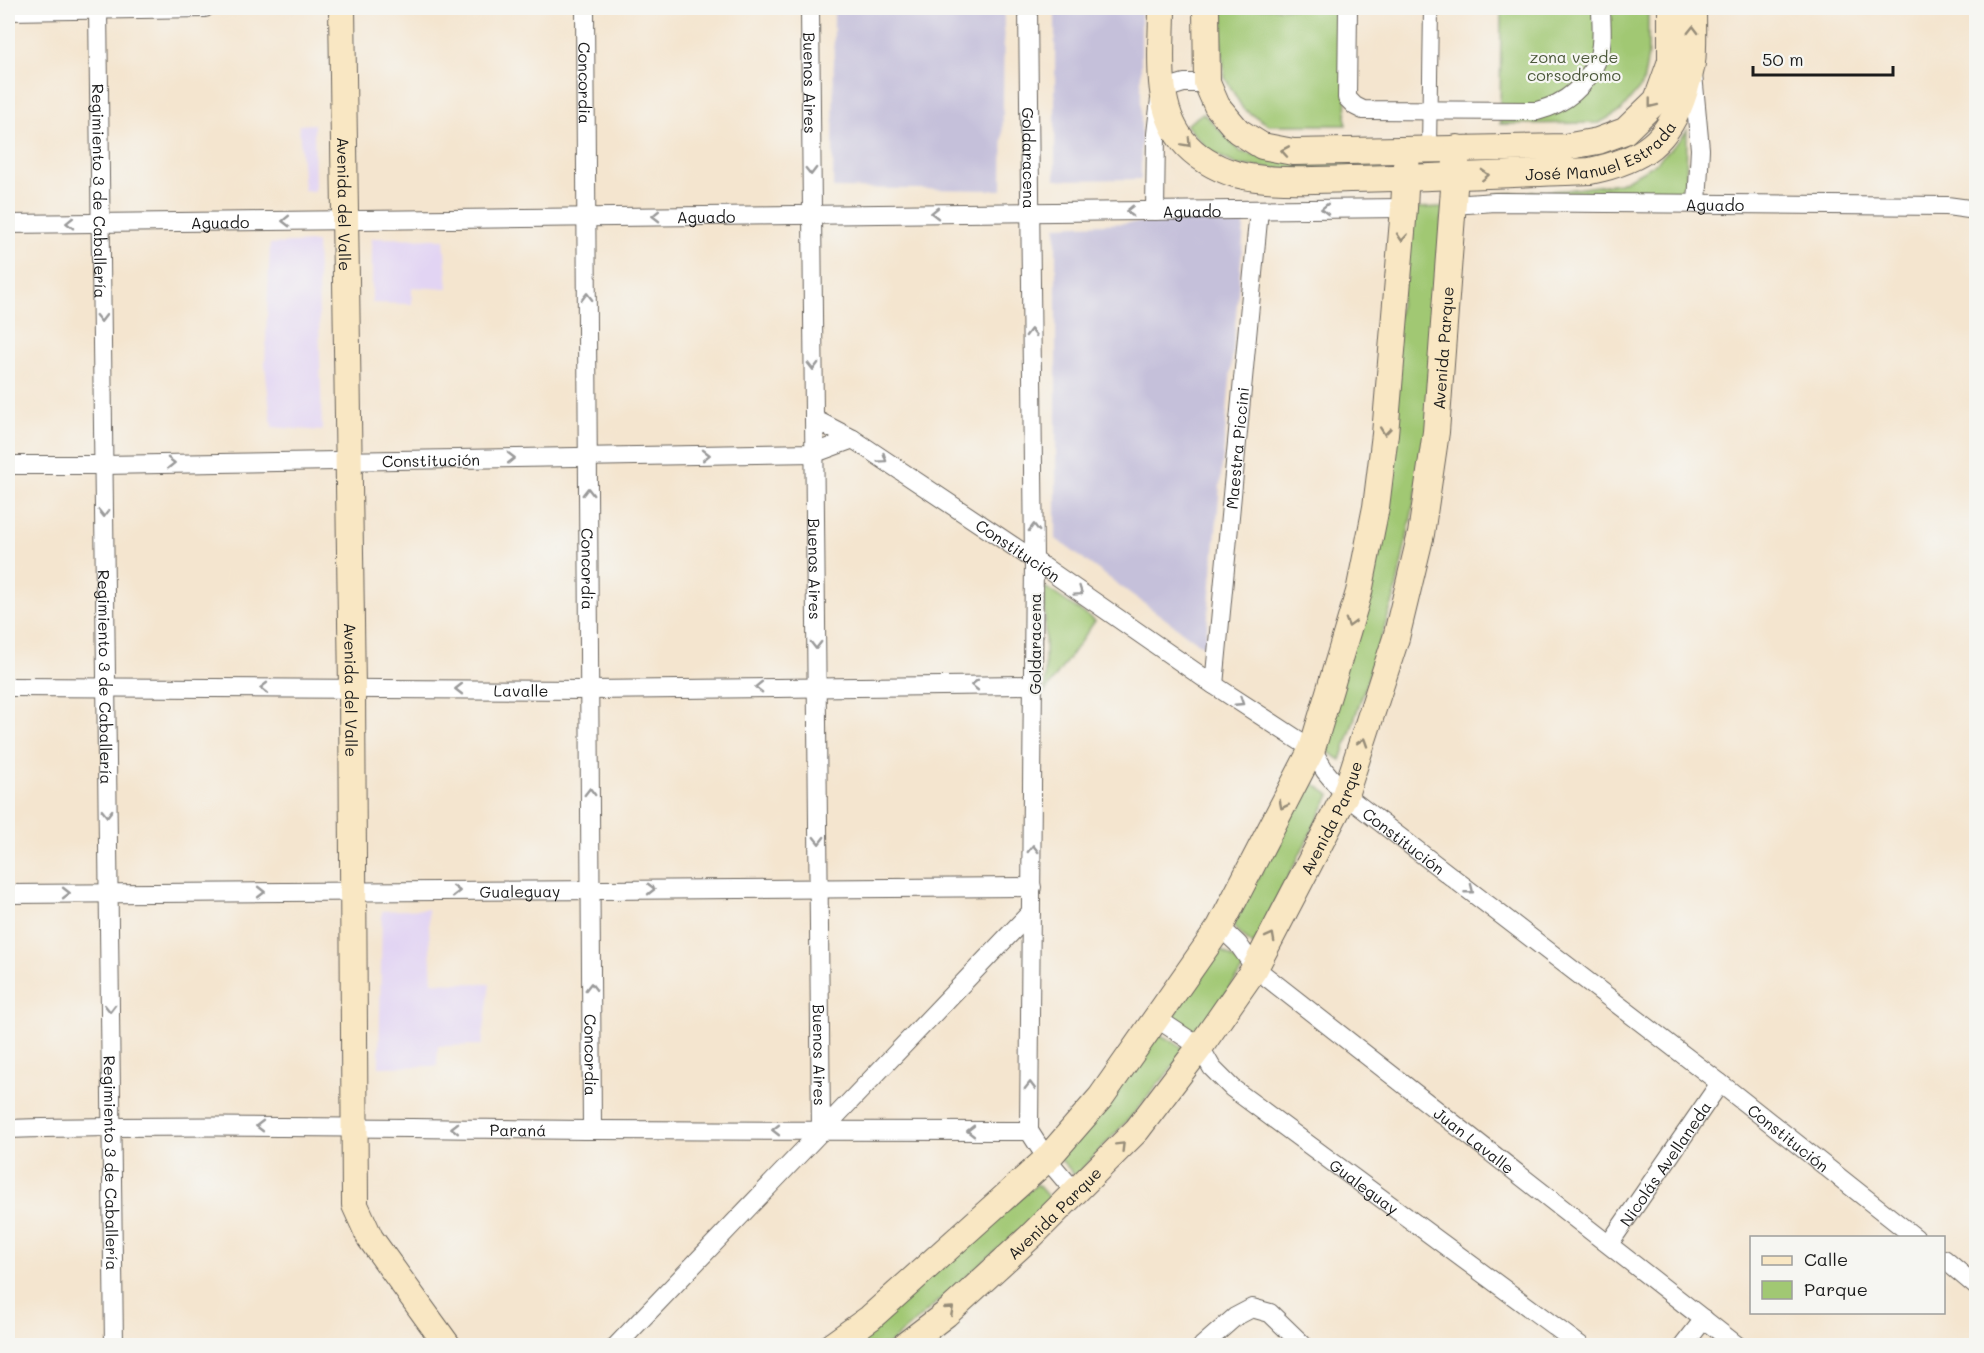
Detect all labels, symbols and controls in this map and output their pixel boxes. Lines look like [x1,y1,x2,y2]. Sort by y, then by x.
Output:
one-way arrow [1687,26,1699,35]
street label: Buenos Aires [800,32,822,134]
scale bar [1753,39,1892,77]
street label: Concordia [575,42,596,124]
park label: zona verde corsodromo [1527,46,1621,85]
text: 50 m [1762,47,1804,71]
street label: Regimiento 3 de Caballería [88,83,112,299]
one-way arrow [1649,97,1660,108]
street label: Goldaracena [1019,107,1041,209]
street label: José Manuel Estrada [1525,117,1680,184]
street label: Avenida del Valle [333,137,356,271]
one-way arrow [1180,137,1191,147]
one-way arrow [1281,145,1290,157]
one-way arrow [805,166,817,175]
one-way arrow [1480,169,1489,181]
street label: Aguado [1685,193,1744,215]
street label: Aguado [1162,200,1221,221]
one-way arrow [1320,203,1329,215]
street label: Aguado [676,205,735,227]
one-way arrow [1125,205,1134,217]
one-way arrow [930,207,939,219]
one-way arrow [651,210,660,223]
street label: Aguado [190,211,249,232]
one-way arrow [282,215,291,227]
one-way arrow [66,217,75,229]
one-way arrow [1396,232,1409,241]
street label: Avenida Parque [1427,285,1457,410]
one-way arrow [581,293,593,302]
one-way arrow [95,313,108,322]
one-way arrow [1025,329,1037,338]
one-way arrow [807,361,820,370]
street label: Maestra Piccini [1220,386,1253,510]
one-way arrow [1379,427,1392,436]
street label: Constitución [382,448,480,471]
one-way arrow [702,448,711,461]
one-way arrow [507,451,516,464]
one-way arrow [876,452,887,463]
one-way arrow [166,457,175,470]
one-way arrow [582,488,594,497]
one-way arrow [98,508,110,517]
street label: Constitución [972,514,1065,586]
street label: Buenos Aires [804,518,826,620]
one-way arrow [1028,524,1040,533]
street label: Concordia [578,528,599,610]
street label: Regimiento 3 de Caballería [94,569,118,784]
one-way arrow [1073,585,1084,596]
street label: Goldaracena [1024,593,1045,695]
one-way arrow [1345,617,1357,628]
street label: Avenida del Valle [341,623,363,757]
one-way arrow [810,640,822,649]
street label: Lavalle [494,679,548,700]
one-way arrow [970,679,979,691]
one-way arrow [754,681,763,693]
one-way arrow [259,682,268,694]
one-way arrow [454,683,463,695]
one-way arrow [1233,695,1244,706]
one-way arrow [1355,737,1368,748]
street label: Avenida Parque [1295,758,1366,878]
one-way arrow [584,788,596,797]
one-way arrow [1279,799,1290,809]
street label: Constitución [1359,802,1449,879]
one-way arrow [101,808,114,817]
one-way arrow [812,835,825,844]
one-way arrow [1027,845,1039,854]
street label: Gualeguay [479,880,561,901]
one-way arrow [646,883,655,895]
one-way arrow [1463,883,1474,894]
one-way arrow [451,885,460,897]
one-way arrow [256,886,265,898]
one-way arrow [61,887,70,899]
one-way arrow [1264,932,1275,943]
one-way arrow [585,983,597,992]
one-way arrow [104,1003,116,1012]
street label: Buenos Aires [809,1004,831,1106]
street label: Concordia [581,1014,602,1096]
street label: Regimiento 3 de Caballería [100,1055,124,1270]
one-way arrow [1024,1082,1036,1091]
street label: Nicolás Avellaneda [1614,1097,1715,1230]
street label: Constitución [1744,1099,1834,1176]
street label: Juan Lavalle [1430,1102,1519,1178]
street label: Paraná [490,1118,546,1140]
one-way arrow [255,1120,264,1132]
one-way arrow [450,1122,459,1134]
one-way arrow [771,1124,780,1136]
one-way arrow [966,1125,975,1137]
one-way arrow [1114,1142,1125,1153]
street label: Gualeguay [1326,1153,1403,1218]
street label: Avenida Parque [1003,1162,1105,1263]
legend [1750,1236,1945,1314]
text: Calle [1804,1247,1848,1271]
text: Parque [1804,1277,1868,1301]
one-way arrow [943,1306,954,1317]

